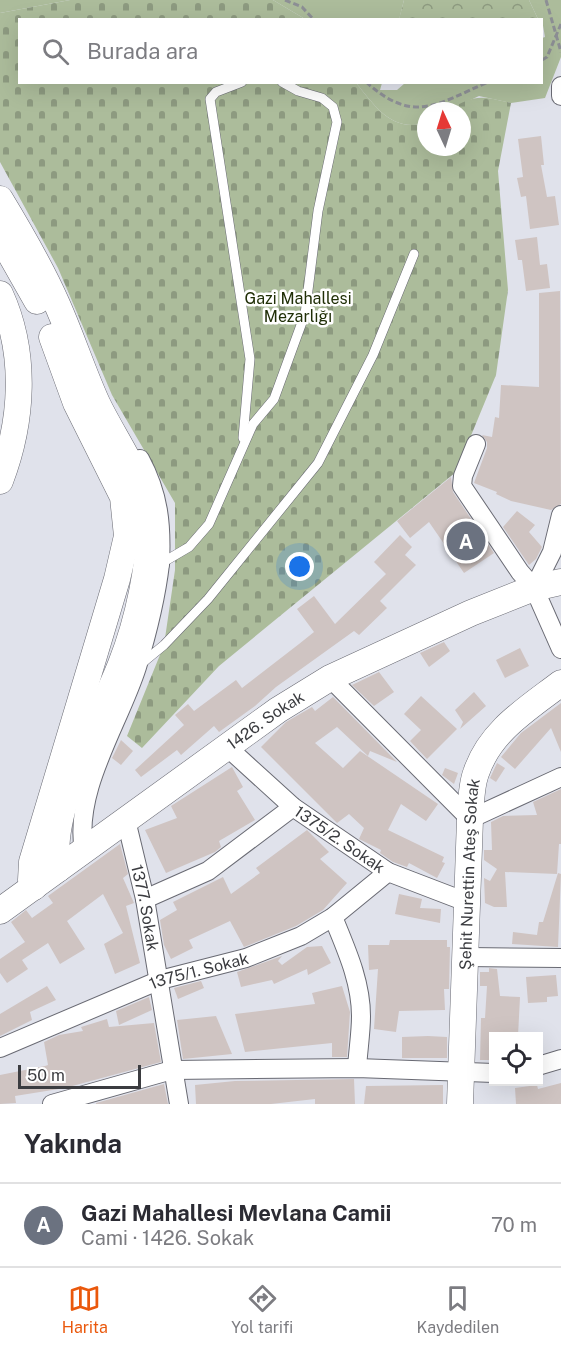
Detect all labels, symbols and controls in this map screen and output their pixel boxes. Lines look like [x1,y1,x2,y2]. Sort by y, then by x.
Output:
search box [18,18,543,84]
icon: search [39,35,72,68]
text: Burada ara [87,38,198,64]
north arrow [417,102,471,156]
park label: Gazi Mahallesi Mezarlığı [244,289,352,326]
pin: A [446,518,486,564]
your location [285,552,314,581]
street label: 1426. Sokak [223,687,308,754]
street label: Şehit Nurettin Ateş Sokak [456,777,484,970]
street label: 1375/2. Sokak [291,802,388,877]
street label: 1377. Sokak [127,863,162,953]
street label: 1375/1. Sokak [146,949,251,993]
map controls [489,1032,543,1086]
button: locate [489,1032,543,1086]
scale bar [18,1062,141,1090]
text: 50 m [27,1066,65,1085]
text: Yakında [24,1128,122,1159]
text: Gazi Mahallesi Mevlana Camii [81,1200,391,1226]
text: A [36,1213,51,1237]
text: 70 m [491,1213,537,1237]
text: Cami · 1426. Sokak [81,1226,254,1250]
tab: Harita [62,1282,108,1337]
tab: Yol tarifi [231,1282,293,1337]
tab: Kaydedilen [417,1282,499,1337]

